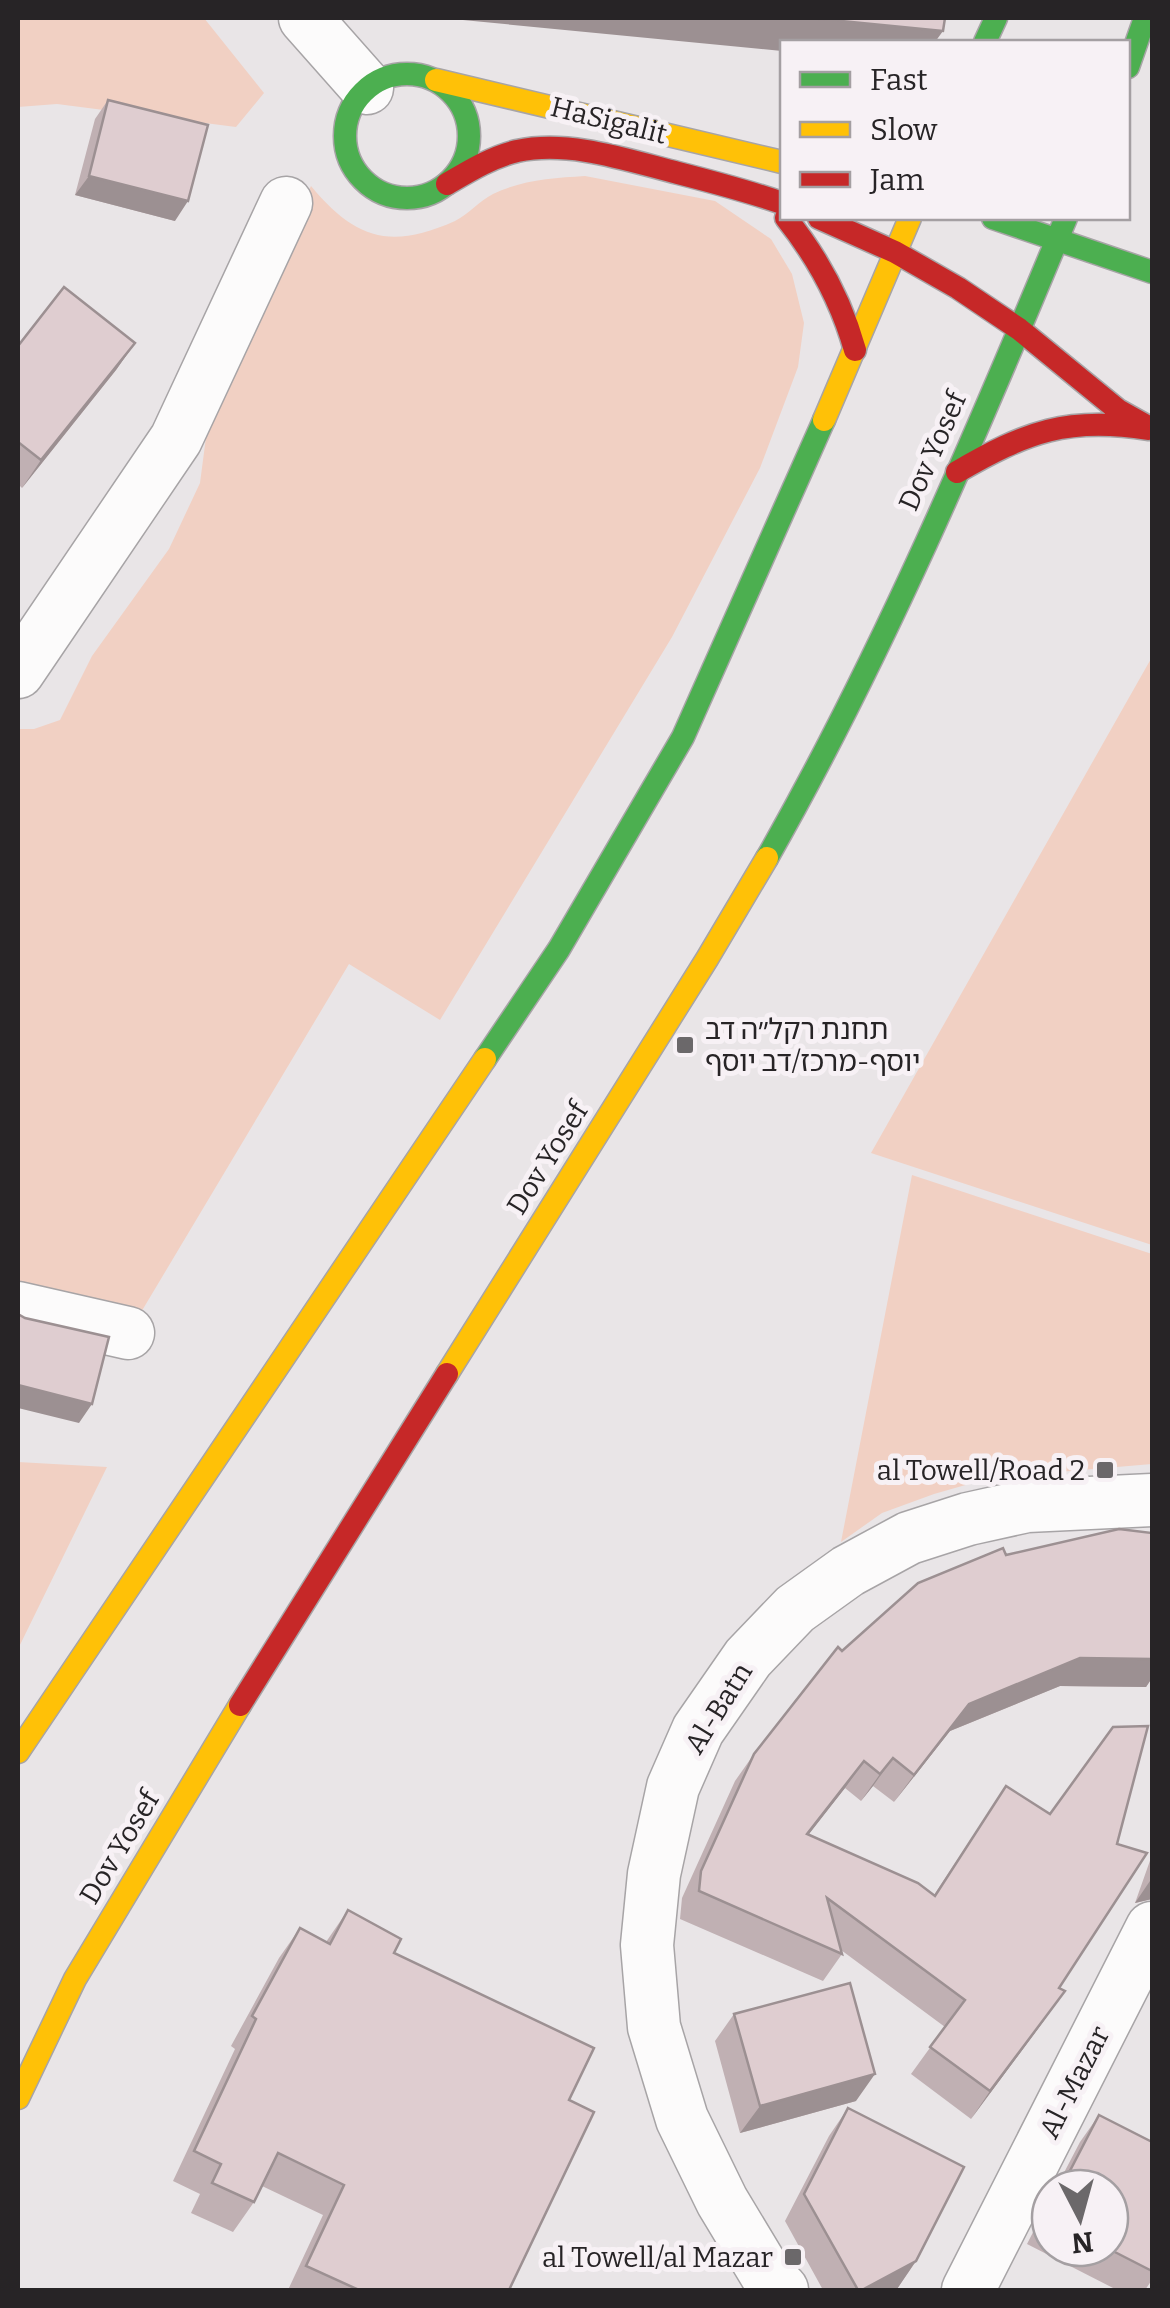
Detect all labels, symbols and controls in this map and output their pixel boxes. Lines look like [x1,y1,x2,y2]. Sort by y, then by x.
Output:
legend [780,40,1130,220]
text: Fast [870,62,928,98]
street label: HaSigalit [547,90,670,151]
text: Slow [870,112,938,148]
text: Jam [869,162,925,198]
street label: Dov Yosef [892,385,974,516]
place label: תחנת רקל״ה דב יוסף-מרכז/דב יוסף [705,1013,921,1078]
marker: תחנת רקל״ה דב יוסף-מרכז/דב יוסף [674,1034,696,1056]
street label: Dov Yosef [500,1094,596,1221]
place label: al Towell/Road 2 [877,1454,1085,1487]
marker: al Towell/Road 2 [1094,1459,1116,1481]
street label: Al-Batn [678,1657,759,1760]
street label: Dov Yosef [73,1783,167,1910]
street label: Al-Mazar [1032,2021,1117,2144]
north arrow [1030,2168,1130,2268]
text: N [1070,2225,1095,2260]
place label: al Towell/al Mazar [542,2241,773,2274]
marker: al Towell/al Mazar [782,2246,804,2268]

